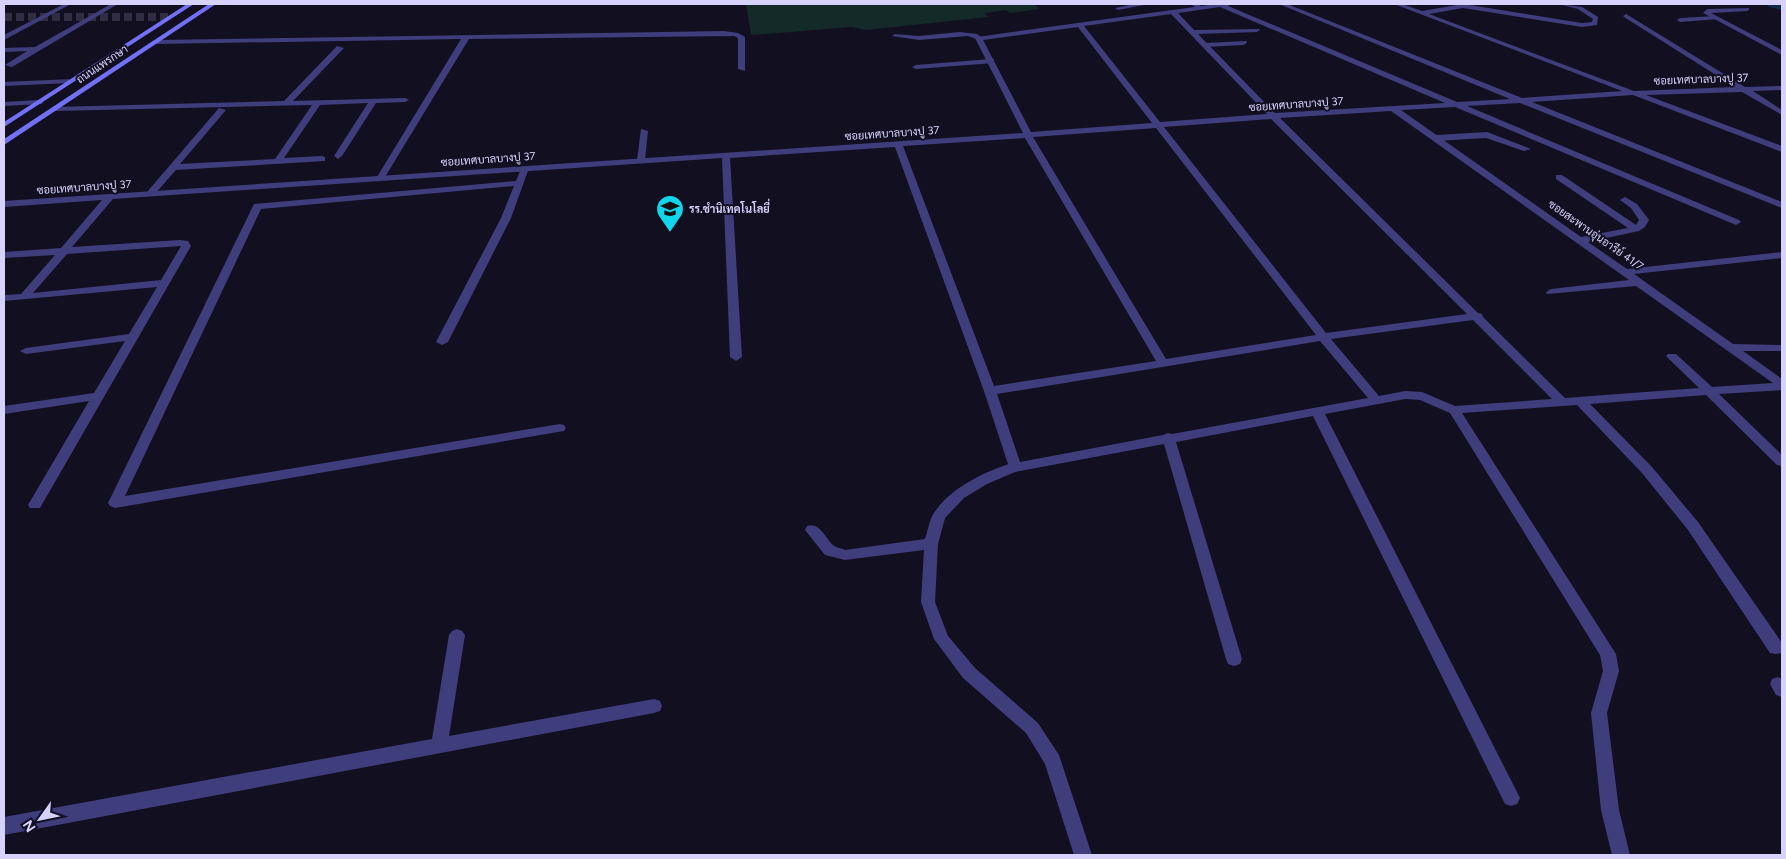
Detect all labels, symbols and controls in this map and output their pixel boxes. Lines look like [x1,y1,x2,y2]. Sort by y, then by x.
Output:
street label: ถนนแพรกษา [74,42,130,86]
street label: ซอยเทศบาลบางปู 37 [1653,71,1749,89]
street label: ซอยเทศบาลบางปู 37 [1248,95,1344,115]
street label: ซอยเทศบาลบางปู 37 [844,124,940,144]
street label: ซอยเทศบาลบางปู 37 [440,150,536,170]
street label: ซอยเทศบาลบางปู 37 [36,178,132,198]
school or university icon: รร.ชำนิเทคโนโลยี่ [655,194,685,233]
street label: ซอยสะพานอุ่นอารีย์ 41/7 [1544,196,1647,275]
place label: รร.ชำนิเทคโนโลยี่ [689,198,770,216]
north arrow [15,794,65,844]
text: N [19,817,40,835]

